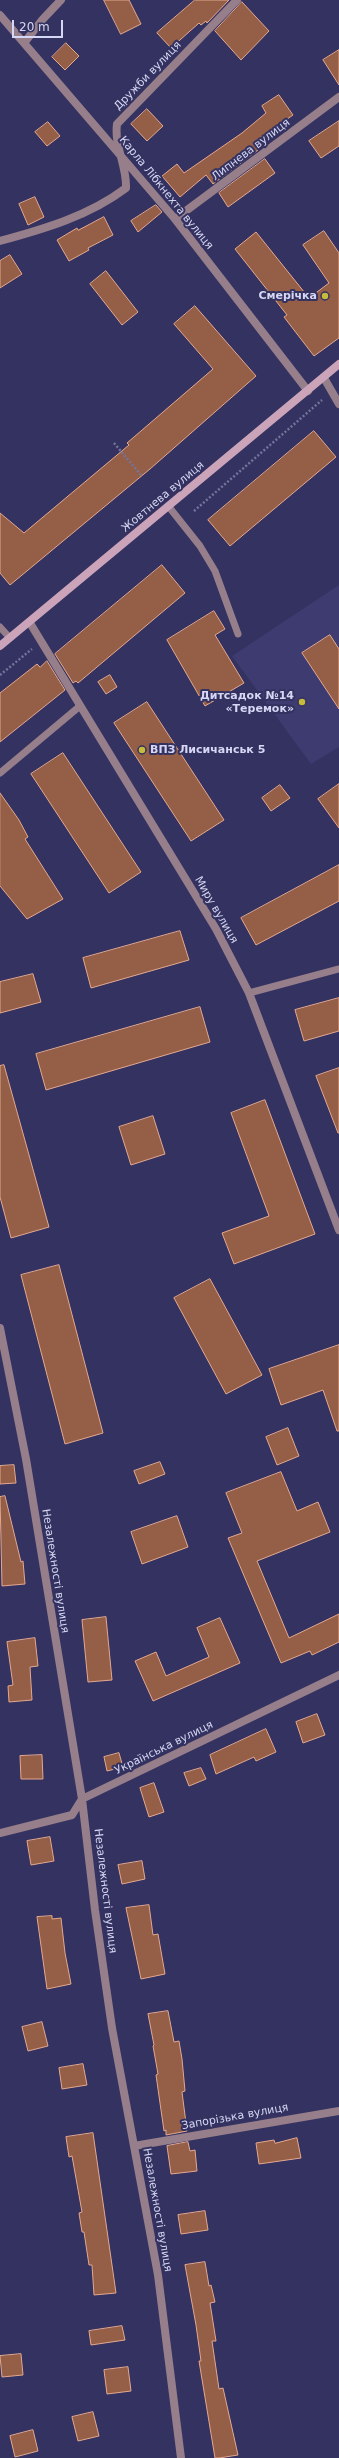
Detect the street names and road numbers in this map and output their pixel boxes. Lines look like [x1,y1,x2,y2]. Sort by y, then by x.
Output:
street label: Дружби вулиця [112,39,184,113]
street label: Липнева вулиця [209,116,293,184]
street label: Карла Лібкнехта вулиця [116,134,216,252]
street label: Жовтнева вулиця [119,459,207,535]
street label: Миру вулиця [192,874,240,946]
street label: Незалежності вулиця [39,1508,71,1634]
street label: Українська вулиця [113,1718,215,1778]
street label: Незалежності вулиця [91,1828,119,1954]
street label: Запорізька вулиця [181,2101,289,2133]
street label: Незалежності вулиця [140,2147,174,2273]

